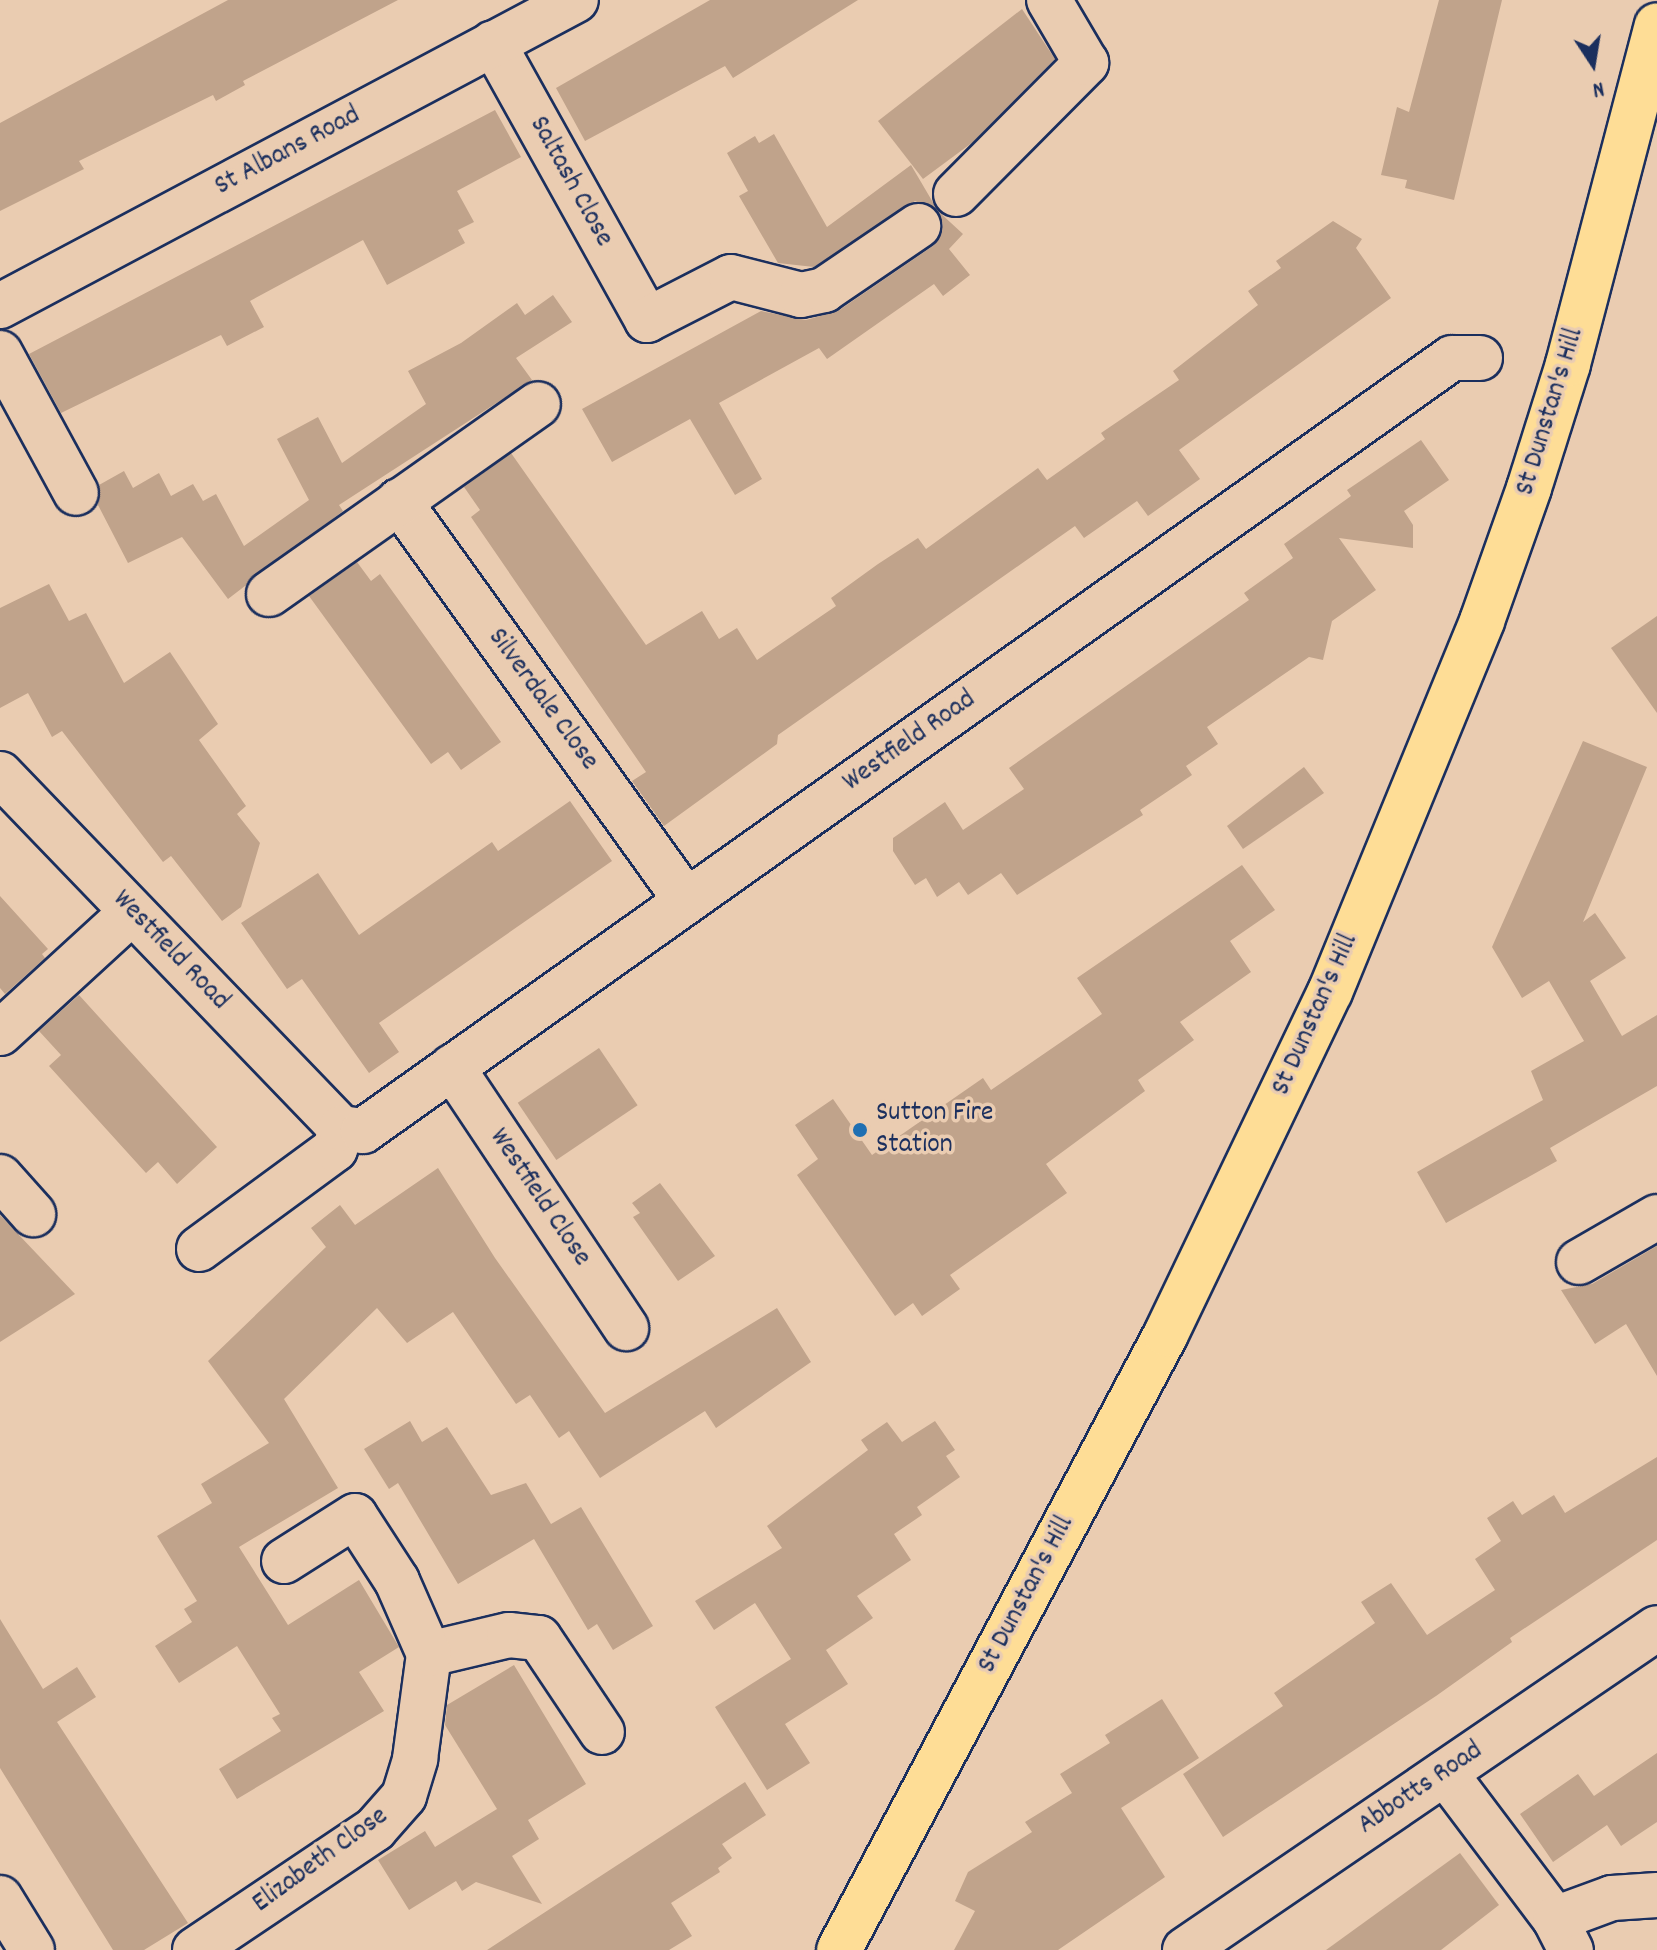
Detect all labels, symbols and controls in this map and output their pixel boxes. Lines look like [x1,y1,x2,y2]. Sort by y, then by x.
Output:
north arrow [1553,24,1633,104]
text: N [1590,72,1607,104]
street label: St Albans Road [210,100,366,204]
street label: Saltash Close [520,111,620,253]
street label: St Dunstan's Hill [1510,324,1592,500]
street label: Silverdale Close [479,622,605,778]
street label: Westfield Road [837,684,983,800]
street label: Westfield Road [104,884,236,1018]
street label: St Dunstan's Hill [1265,929,1367,1101]
place label: Sutton Fire Station [876,1097,993,1163]
marker: Sutton Fire Station [851,1121,869,1139]
street label: Westfield Close [481,1123,597,1273]
street label: St Dunstan's Hill [972,1511,1082,1679]
street label: Abbotts Road [1352,1735,1490,1843]
street label: Elizabeth Close [247,1801,395,1921]

